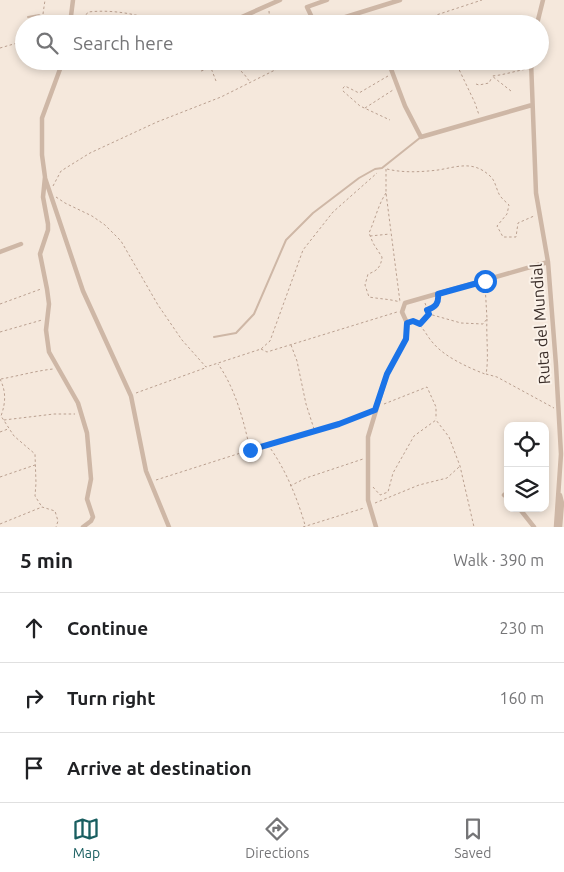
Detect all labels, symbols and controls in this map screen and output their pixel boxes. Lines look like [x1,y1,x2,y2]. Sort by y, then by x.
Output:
search box [15,15,549,70]
icon: search [33,29,61,57]
text: Search here [73,32,173,54]
street label: Ruta del Mundial [527,263,553,385]
route start [474,270,497,293]
map controls [504,422,549,512]
button: locate [504,422,549,467]
route end [239,439,262,462]
button: layers [504,467,549,512]
text: 5 min [20,548,73,572]
text: Walk · 390 m [453,551,544,569]
icon: ahead [20,614,48,642]
text: Continue [67,617,148,639]
text: 230 m [499,619,544,637]
icon: right [20,684,48,712]
text: Turn right [67,687,155,709]
text: 160 m [499,689,544,707]
icon: arrive [20,754,48,782]
text: Arrive at destination [67,757,252,779]
tab: Map [72,815,100,861]
tab: Directions [245,815,309,861]
tab: Saved [454,815,492,861]

